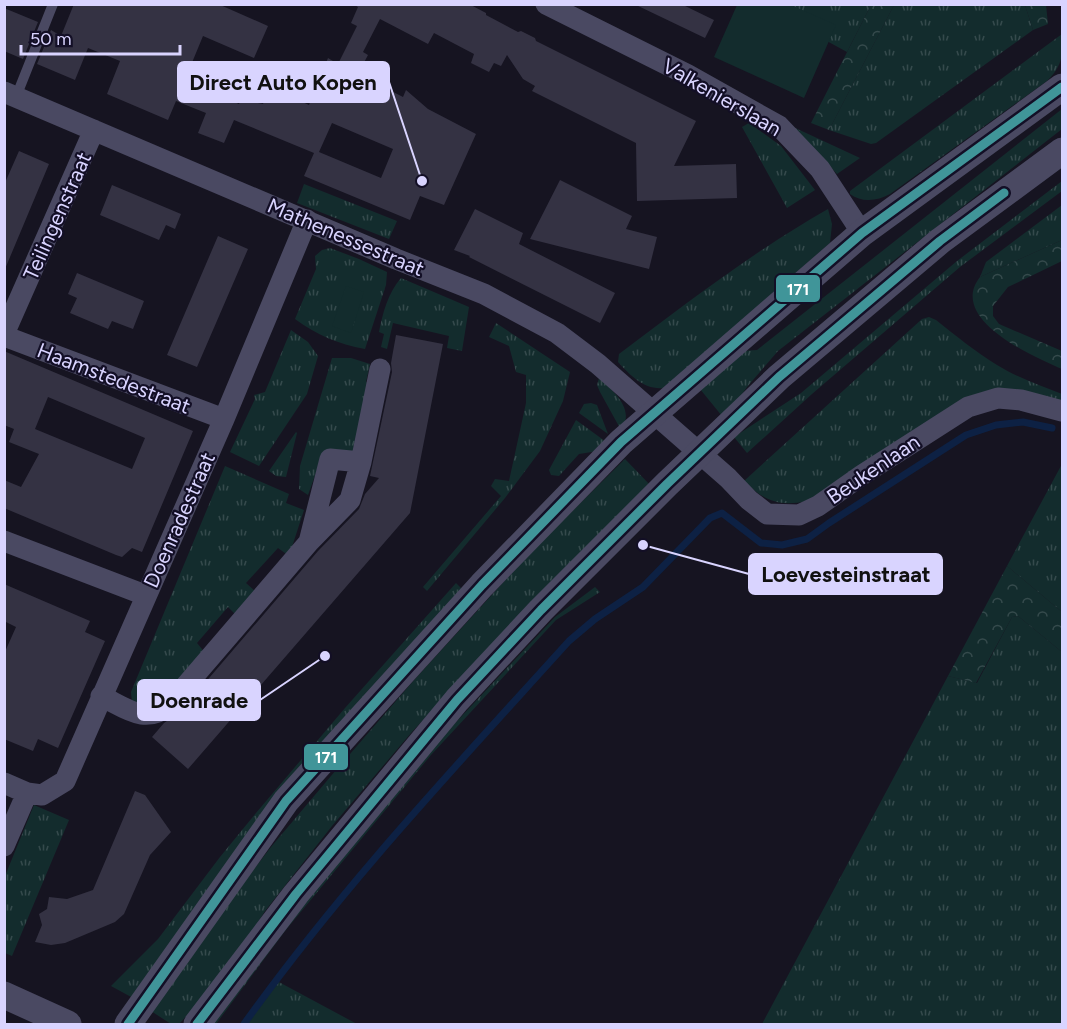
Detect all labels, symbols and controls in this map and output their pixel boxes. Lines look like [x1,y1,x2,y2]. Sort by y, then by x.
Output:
scale bar [21,18,180,56]
text: 50 m [30,28,72,50]
street label: Valkenierslaan [658,53,786,141]
callout: Direct Auto Kopen [178,62,389,102]
text: Direct Auto Kopen [189,69,377,96]
street label: Teilingenstraat [18,148,96,284]
street label: Mathenessestraat [264,193,428,281]
line badge: 171 [775,274,821,303]
text: 171 [787,280,809,299]
street label: Haamstedestraat [34,337,194,419]
street label: Beukenlaan [822,429,924,509]
street label: Doenradestraat [138,448,220,592]
callout: Loevesteinstraat [749,554,942,594]
text: Loevesteinstraat [761,561,931,588]
callout: Doenrade [138,680,260,720]
text: Doenrade [150,687,248,714]
line badge: 171 [303,743,349,771]
text: 171 [315,748,337,767]

